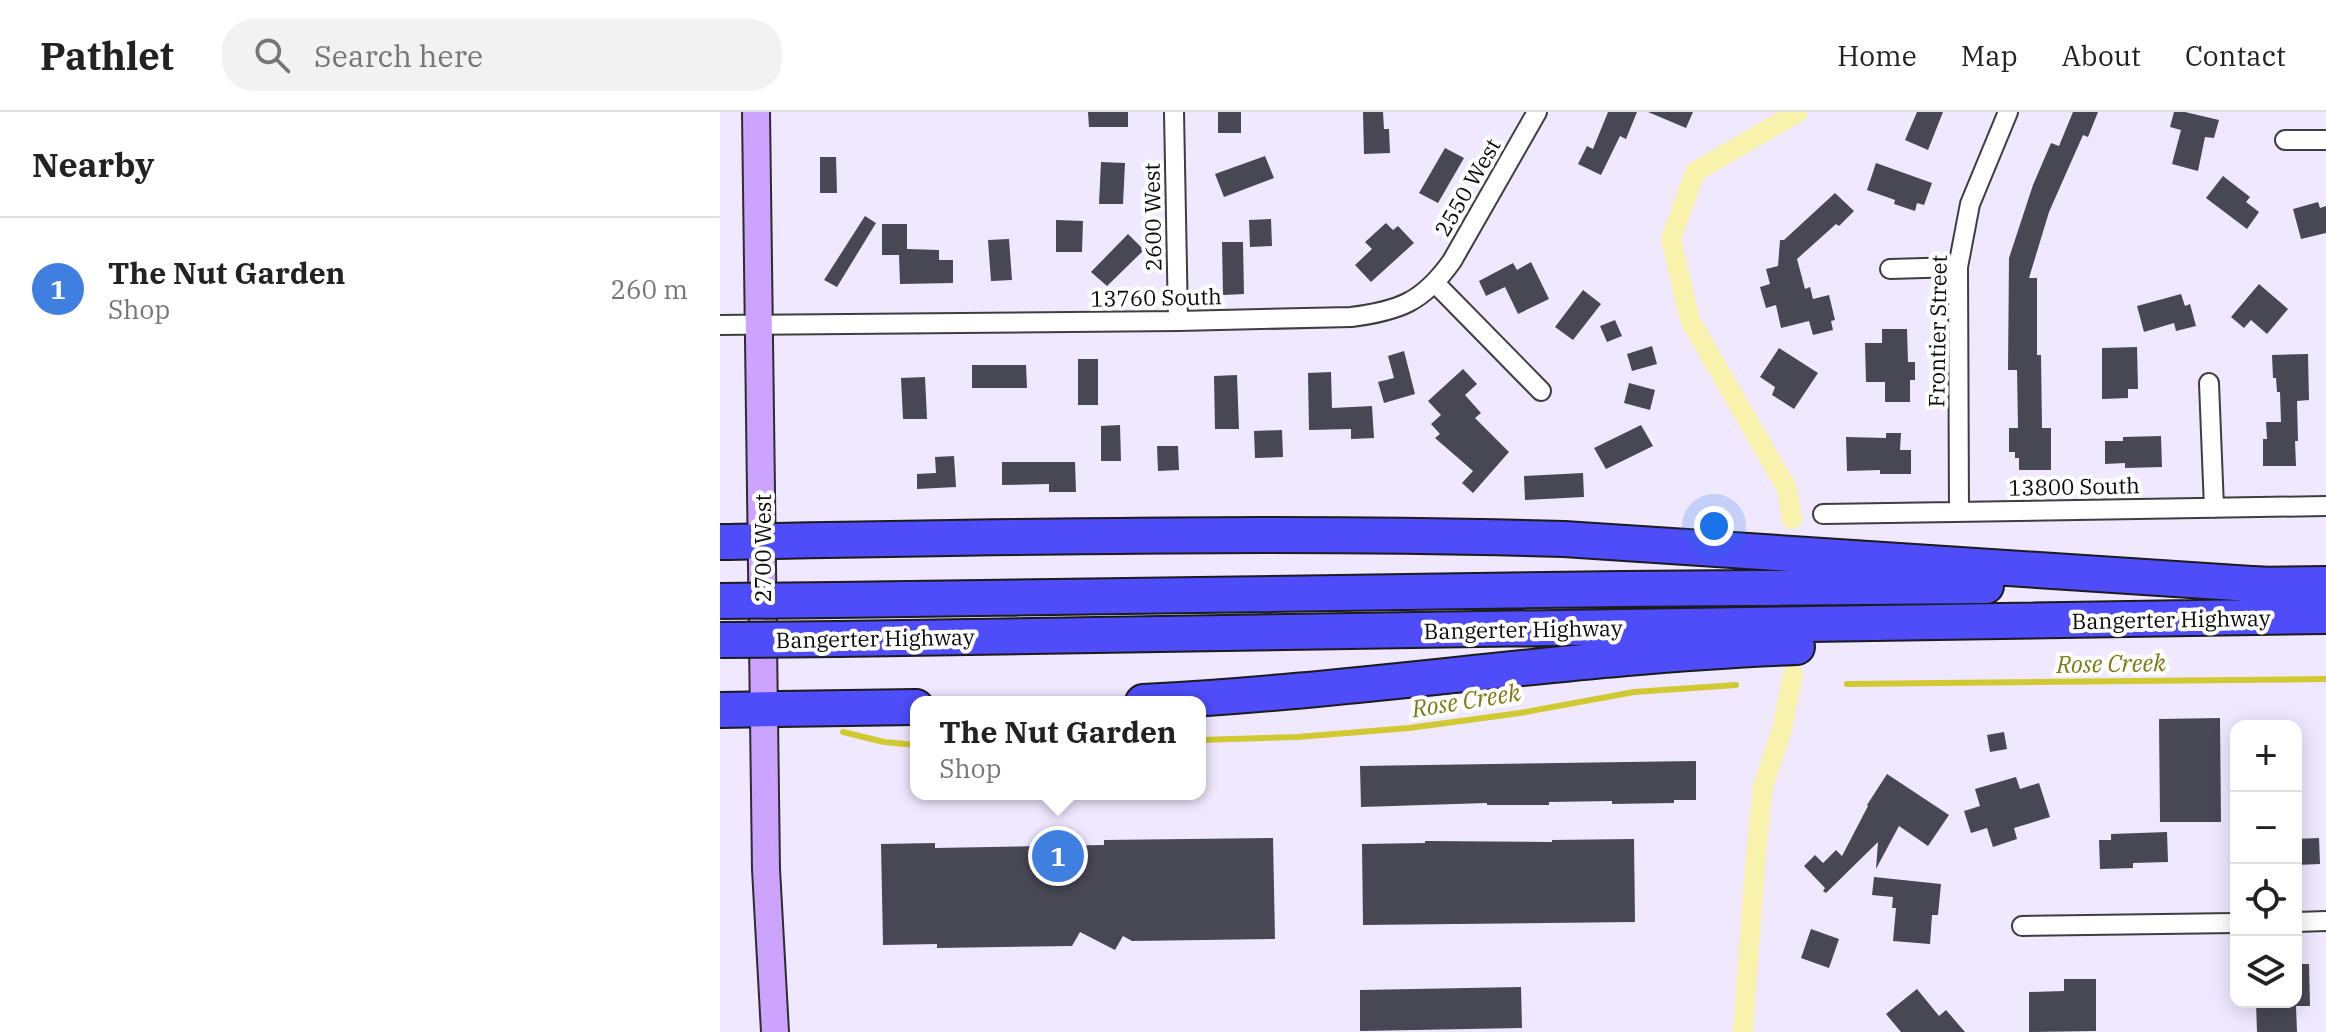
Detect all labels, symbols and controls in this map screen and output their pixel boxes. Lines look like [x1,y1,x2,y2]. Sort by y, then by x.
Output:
search box [222,19,782,91]
text: Pathlet [40,31,174,80]
icon: search [250,33,294,77]
text: Search here [314,36,483,75]
text: Home [1837,37,1917,74]
text: Map [1961,37,2018,74]
text: About [2062,37,2141,74]
text: Contact [2185,37,2286,74]
street label: 2550 West [1427,133,1507,241]
text: Nearby [32,142,154,186]
street label: 2600 West [1137,162,1167,271]
text: The Nut Garden [108,253,345,292]
street label: Frontier Street [1921,254,1953,408]
text: 1 [50,272,66,306]
text: 260 m [610,272,688,306]
street label: 13760 South [1090,281,1222,313]
text: Shop [108,292,170,326]
street label: 13800 South [2008,470,2140,502]
street label: 2700 West [748,494,777,602]
your location [1694,506,1734,546]
street label: Bangerter Highway [2071,603,2271,635]
street label: Bangerter Highway [1423,613,1623,645]
street label: Bangerter Highway [775,622,975,654]
water label: Rose Creek [2055,646,2166,680]
water label: Rose Creek [1408,676,1523,725]
popup [910,696,1206,800]
text: The Nut Garden [939,712,1177,751]
map controls [2230,720,2302,1008]
button: + [2230,720,2302,792]
text: Shop [939,751,1001,785]
button: − [2230,792,2302,864]
pin: 1 [1032,826,1084,886]
button: locate [2230,864,2302,936]
button: layers [2230,936,2302,1008]

